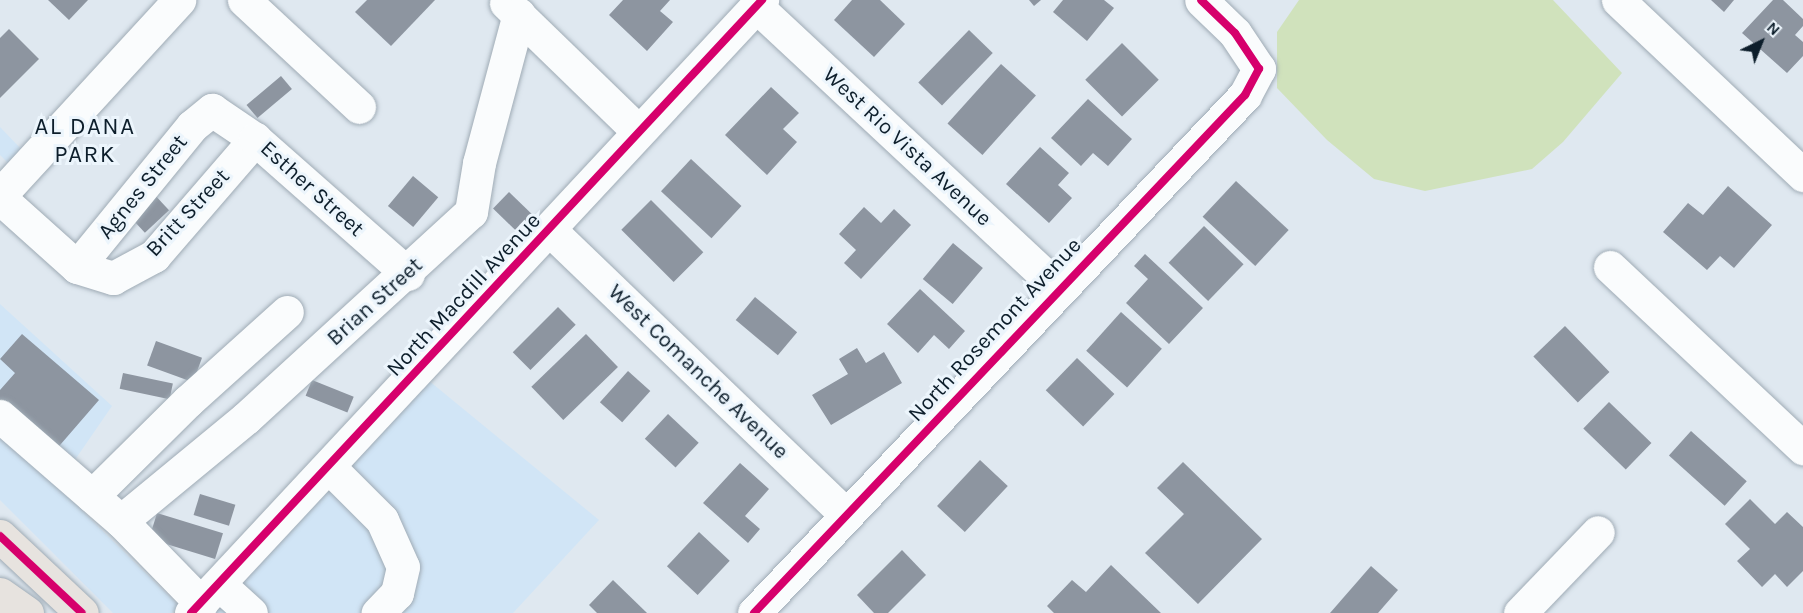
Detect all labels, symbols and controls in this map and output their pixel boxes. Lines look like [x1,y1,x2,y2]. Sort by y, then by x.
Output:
north arrow [1731,12,1791,72]
text: N [1763,18,1784,39]
street label: West Rio Vista Avenue [817,62,997,232]
district label: AL DANA PARK [34,113,136,169]
street label: Agnes Street [93,129,193,245]
street label: Esther Street [255,136,369,242]
street label: Britt Street [141,164,235,262]
street label: North Macdill Avenue [382,208,546,382]
street label: North Rosemont Avenue [903,233,1087,427]
street label: Brian Street [322,252,428,352]
street label: West Comanche Avenue [602,279,794,465]

